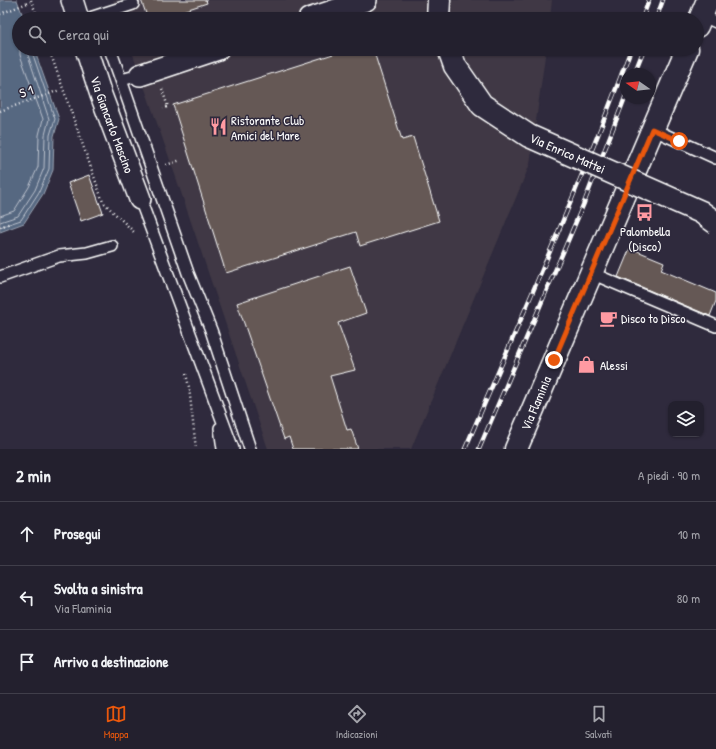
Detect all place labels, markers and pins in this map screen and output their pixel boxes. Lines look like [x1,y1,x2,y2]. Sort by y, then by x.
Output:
place label: Ristorante Club Amici del Mare [231,111,304,144]
restaurant icon: Ristorante Club Amici del Mare [208,117,228,137]
bus stop icon: Palombella (Disco) [635,202,655,222]
place label: Palombella (Disco) [620,222,670,255]
cafe icon: Disco to Disco [598,308,618,328]
place label: Disco to Disco [621,309,685,327]
shop icon: Alessi [577,355,597,375]
place label: Alessi [600,356,628,374]

